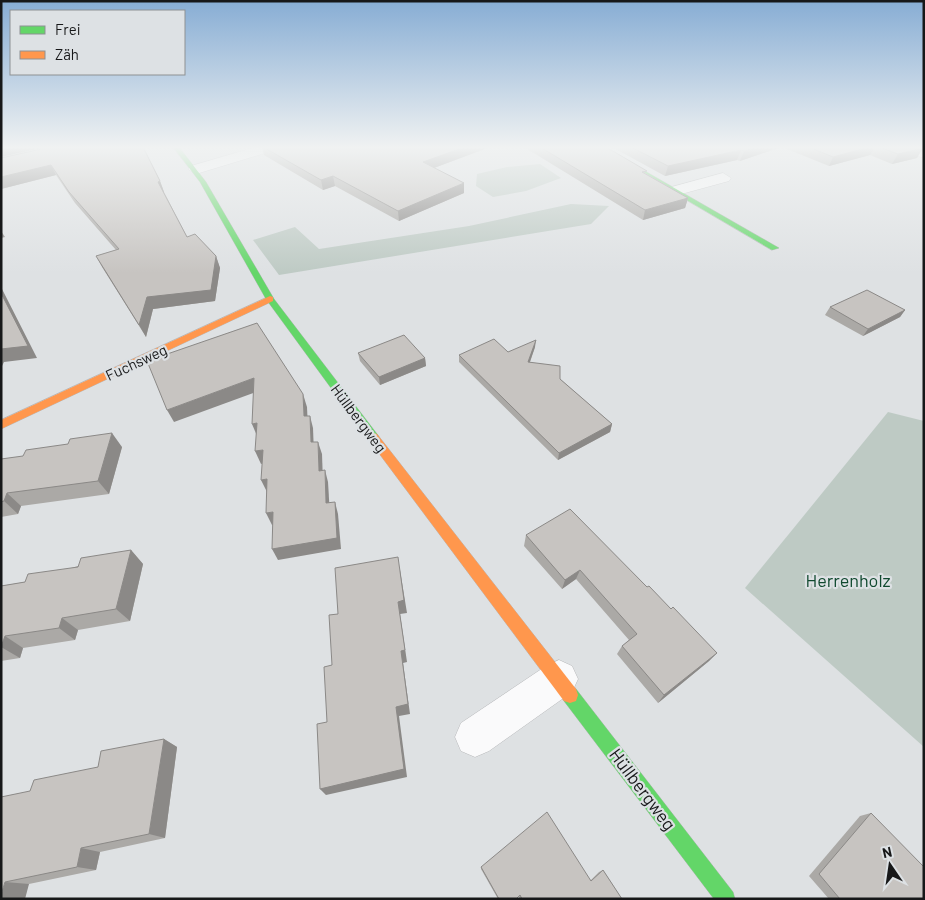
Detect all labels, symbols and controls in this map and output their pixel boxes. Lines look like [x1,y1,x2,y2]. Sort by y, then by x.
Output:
legend [10,10,185,75]
text: Frei [55,20,81,38]
text: Zäh [55,45,79,63]
street label: Fuchsweg [102,340,170,384]
street label: Hüllbergweg [328,380,390,456]
park label: Herrenholz [805,569,891,591]
street label: Hüllbergweg [605,744,681,834]
north arrow [865,840,915,890]
text: N [881,843,893,861]

